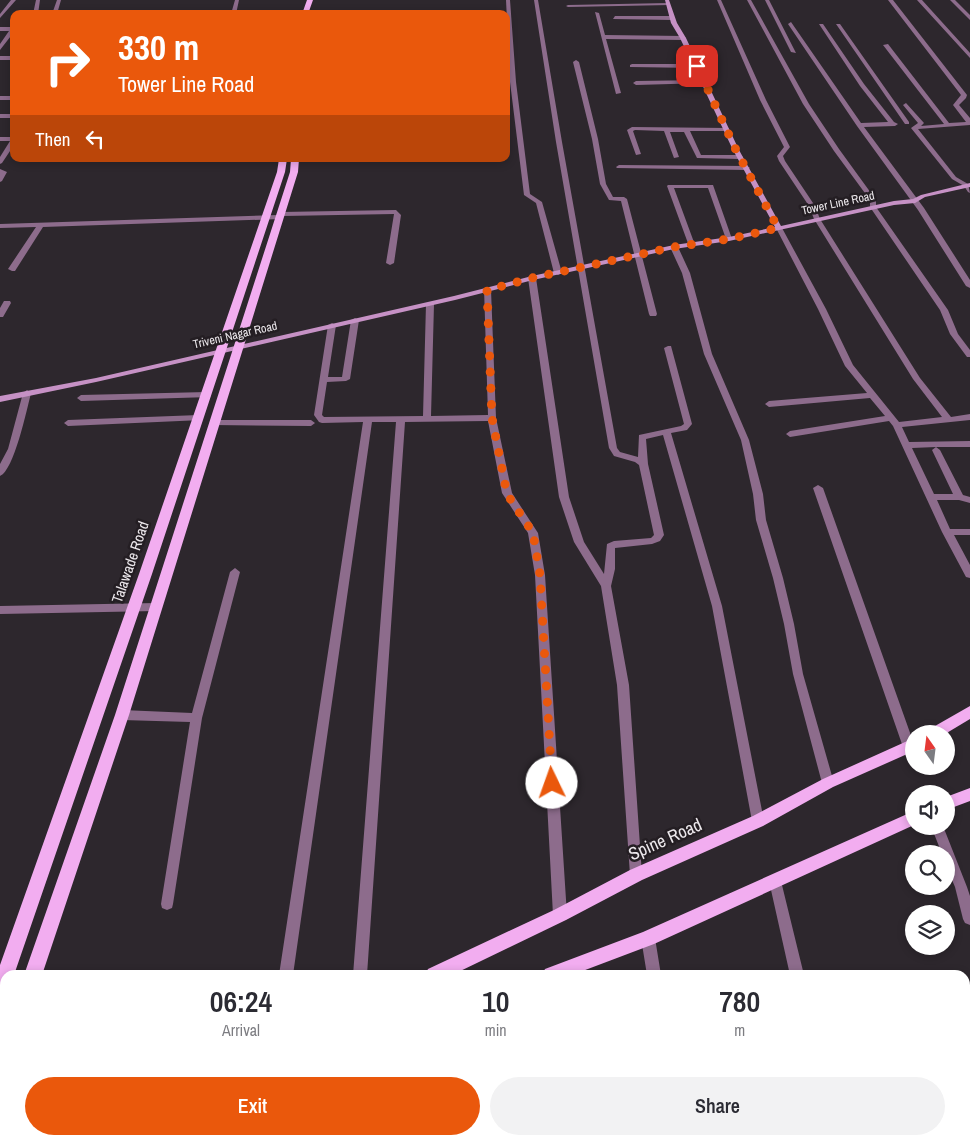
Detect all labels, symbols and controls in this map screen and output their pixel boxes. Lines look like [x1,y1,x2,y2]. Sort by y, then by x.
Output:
text: 330 m [118,24,199,71]
icon: right [35,30,100,95]
pin [676,45,718,87]
icon: arrive [683,52,711,80]
text: Tower Line Road [118,69,254,99]
icon: left [81,125,109,153]
text: Then [35,126,71,152]
street label: Tower Line Road [800,187,876,219]
street label: Triveni Nagar Road [191,318,279,352]
street label: Talawade Road [106,518,154,606]
north arrow [905,725,955,775]
map controls [905,725,955,955]
position arrow [525,756,577,808]
button: sound [905,785,955,835]
street label: Spine Road [624,812,706,866]
button: search [905,845,955,895]
button: layers [905,905,955,955]
text: 06:24 [210,981,272,1021]
text: 10 [482,981,509,1021]
text: 780 [719,981,760,1021]
text: Arrival [222,1019,260,1041]
text: min [485,1019,507,1041]
text: m [734,1019,745,1041]
button: Exit [25,1077,480,1135]
button: Share [490,1077,945,1135]

